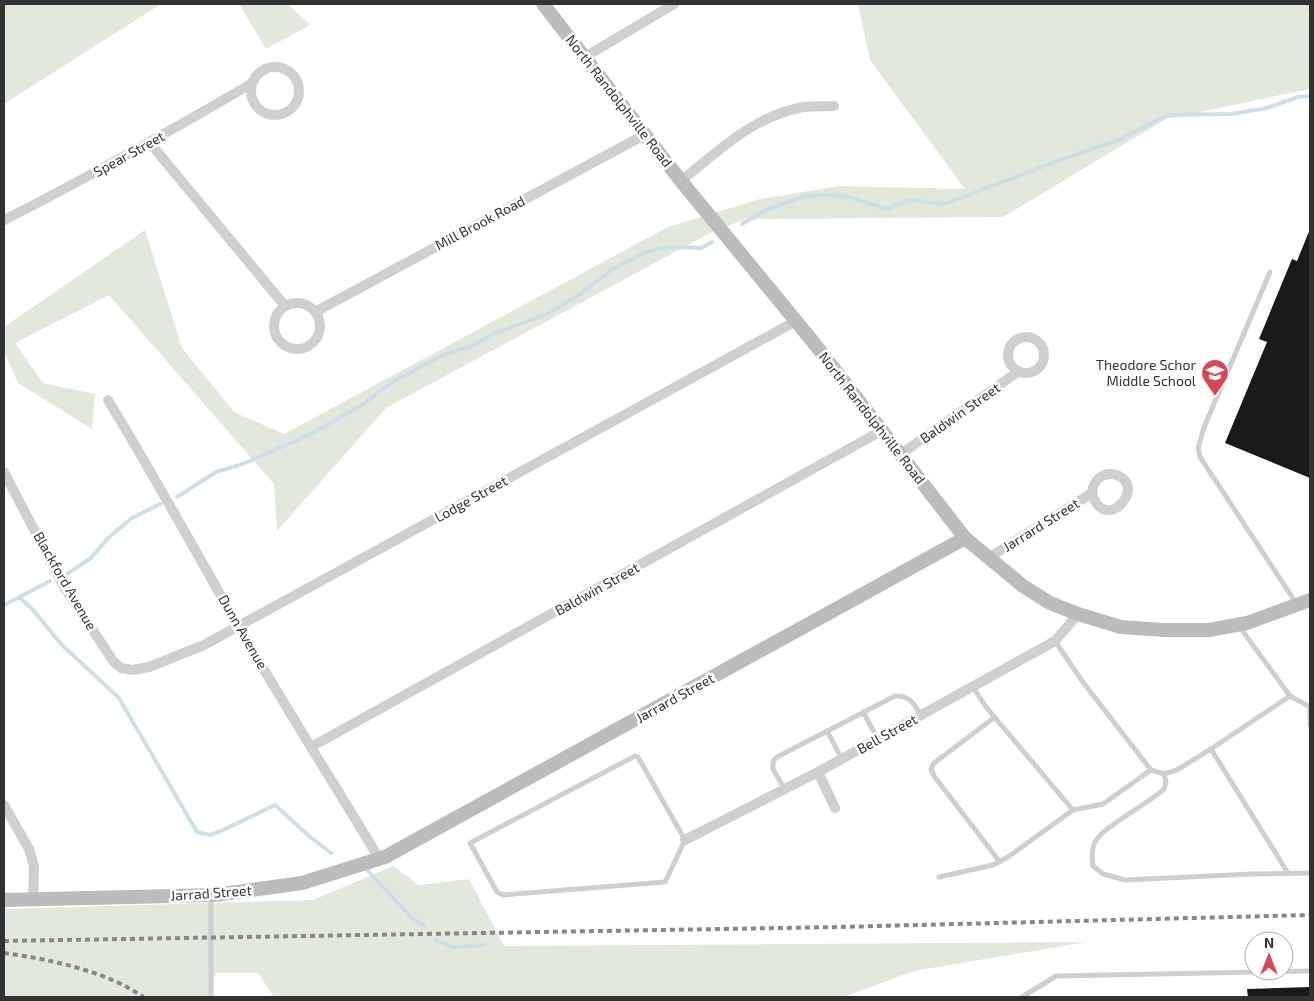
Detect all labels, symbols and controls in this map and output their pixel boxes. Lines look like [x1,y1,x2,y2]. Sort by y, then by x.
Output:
street label: North Randolphville Road [563,31,676,170]
street label: Spear Street [90,127,167,180]
street label: Mill Brook Road [432,192,528,253]
street label: North Randolphville Road [816,348,929,487]
place label: Theodore Schor Middle School [1096,356,1197,389]
school or university icon: Theodore Schor Middle School [1200,358,1230,397]
street label: Baldwin Street [916,379,1003,446]
street label: Lodge Street [431,472,510,525]
street label: Jarrard Street [999,494,1082,555]
street label: Blackford Avenue [30,528,101,633]
street label: Baldwin Street [552,558,642,619]
street label: Dunn Avenue [215,591,272,672]
street label: Jarrard Street [633,669,717,726]
street label: Bell Street [854,710,920,757]
street label: Jarrad Street [170,881,252,904]
north arrow [1244,931,1294,981]
text: N [1264,934,1274,951]

